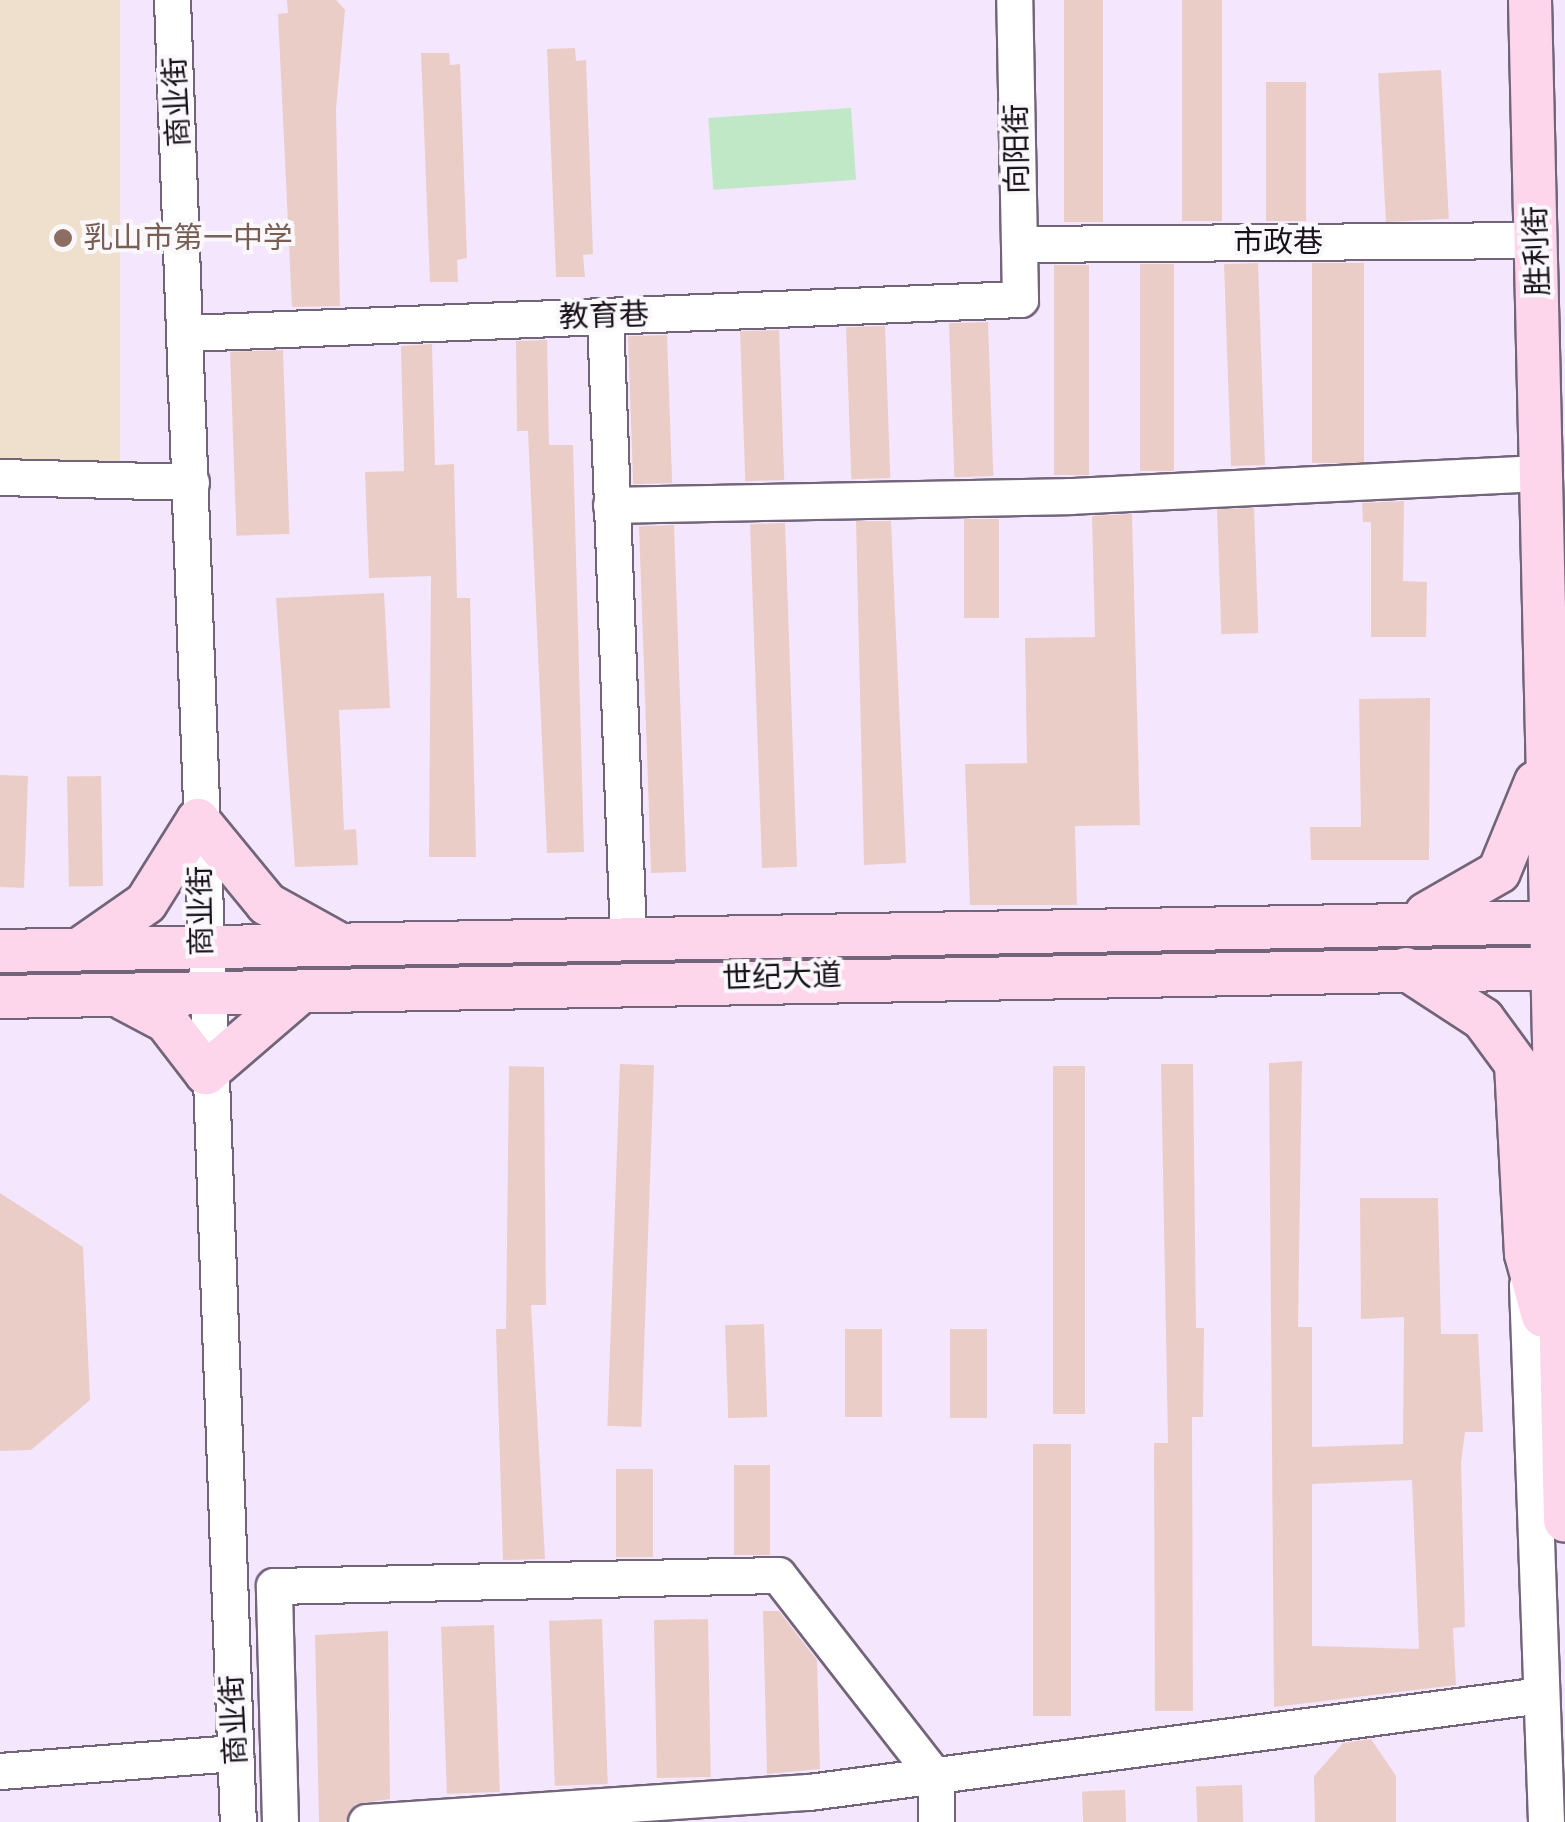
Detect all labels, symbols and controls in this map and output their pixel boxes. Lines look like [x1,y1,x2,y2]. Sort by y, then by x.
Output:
street label: 商业街 [157,56,197,148]
street label: 向阳街 [998,104,1036,194]
street label: 胜利街 [1517,205,1557,297]
place label: 乳山市第一中学 [83,220,293,256]
street label: 市政巷 [1233,224,1323,260]
marker: 乳山市第一中学 [52,227,74,249]
street label: 教育巷 [558,296,650,336]
street label: 商业街 [182,866,220,956]
street label: 世纪大道 [721,957,843,997]
street label: 商业街 [214,1674,254,1766]

